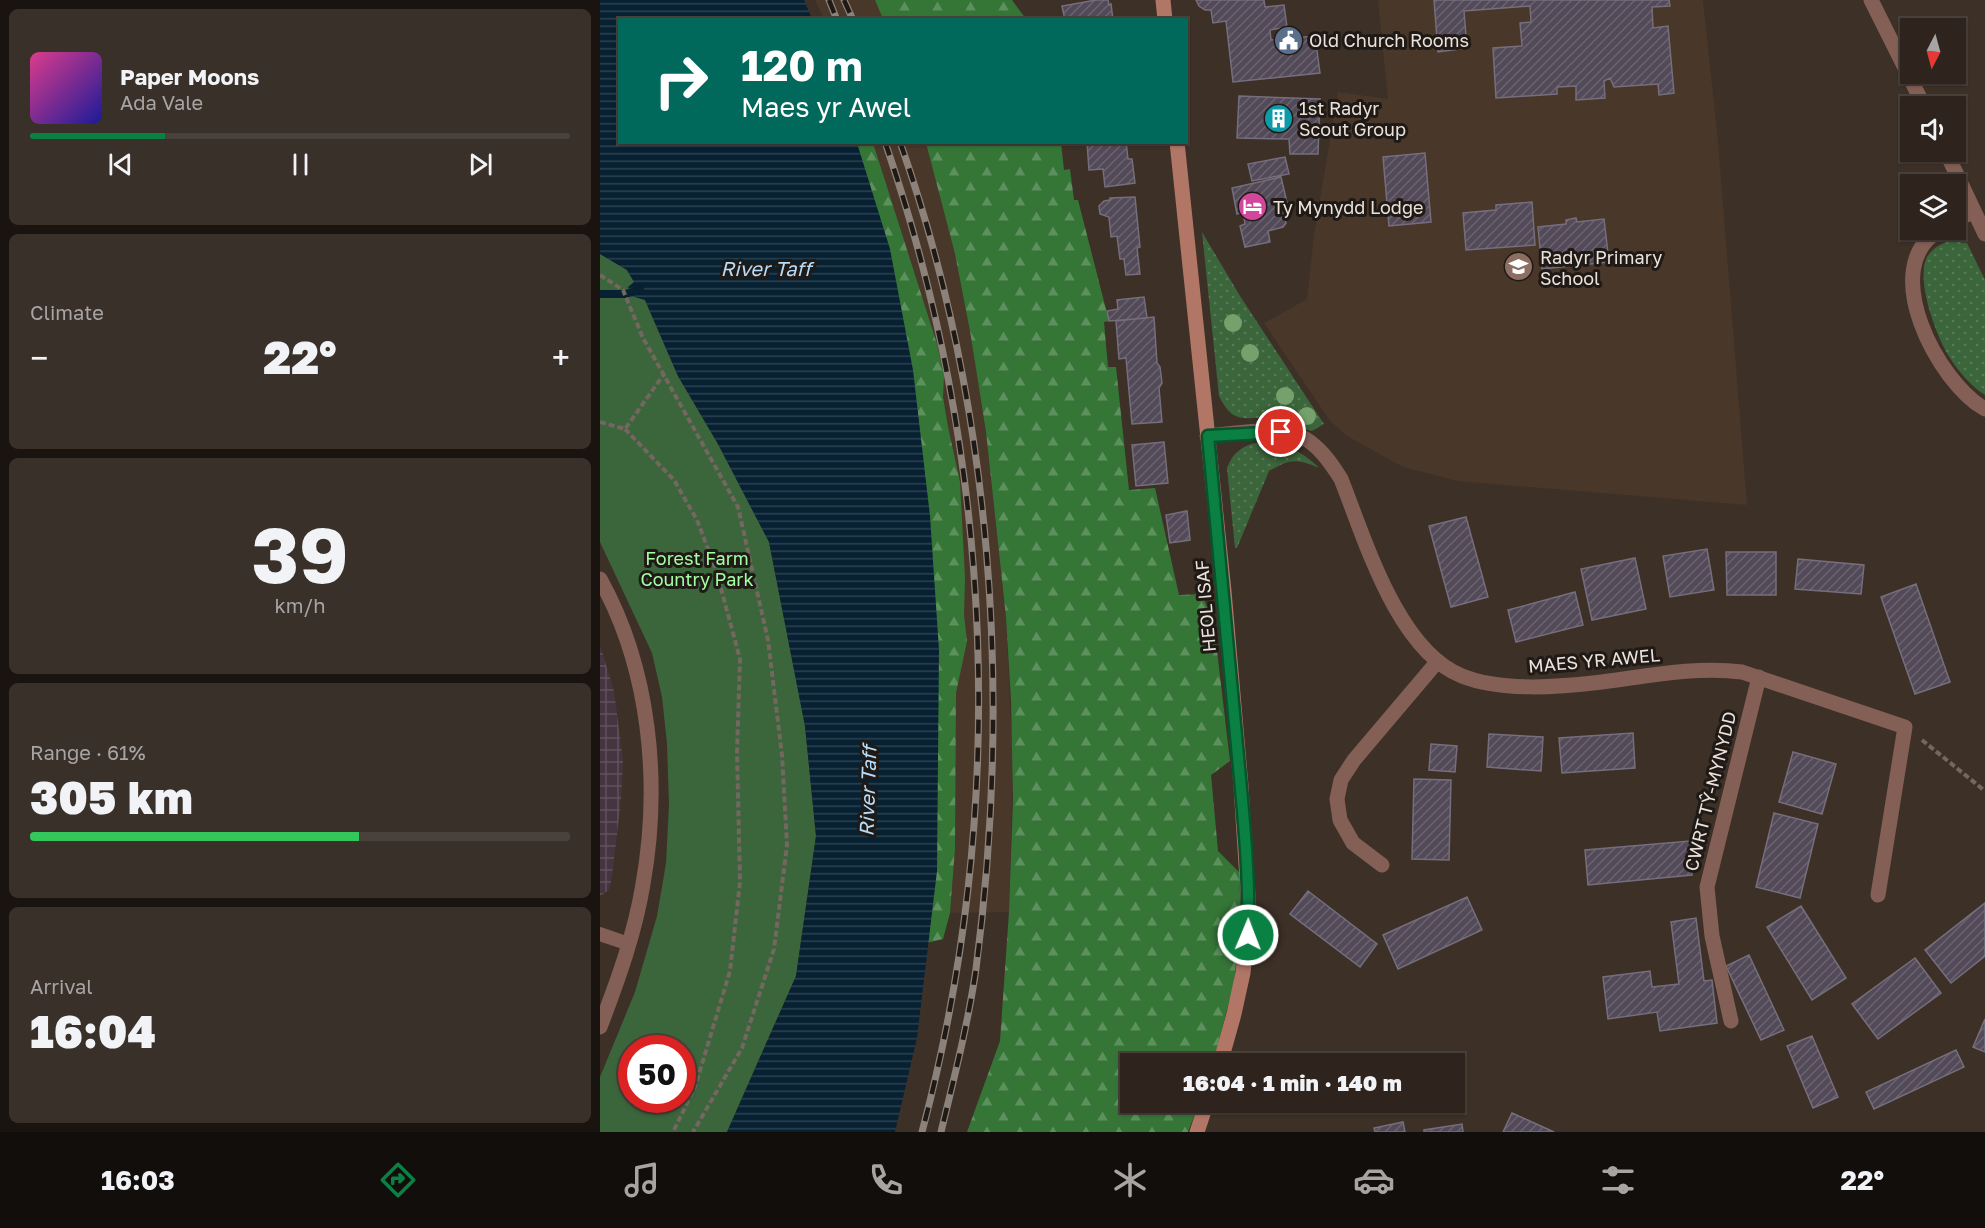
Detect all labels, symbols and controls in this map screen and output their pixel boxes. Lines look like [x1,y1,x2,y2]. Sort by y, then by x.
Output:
north arrow [1900,18,1966,84]
map controls [1900,18,1966,240]
public building icon: Old Church Rooms [1272,24,1304,56]
place label: Old Church Rooms [1309,29,1469,51]
text: 120 m [741,40,863,90]
icon: right [642,42,720,120]
text: Paper Moons [120,63,259,90]
text: Ada Vale [120,90,203,114]
text: Maes yr Awel [741,91,911,123]
button: sound [1900,96,1966,162]
place label: 1st Radyr Scout Group [1299,97,1406,140]
building icon: 1st Radyr Scout Group [1262,102,1294,134]
icon: previous [104,148,137,181]
icon: pause [284,148,317,181]
icon: next [464,148,497,181]
button: layers [1900,174,1966,240]
hotel icon: Ty Mynydd Lodge [1236,191,1268,223]
place label: Ty Mynydd Lodge [1273,196,1423,218]
place label: Radyr Primary School [1540,246,1662,289]
school or university icon: Radyr Primary School [1503,251,1535,283]
water label: River Taff [721,256,815,280]
text: Climate [30,300,104,324]
text: 22° [263,330,337,384]
text: − [30,338,48,377]
text: + [552,338,570,377]
pin [1255,406,1306,457]
icon: arrive [1264,415,1297,448]
text: 39 [251,507,349,600]
park label: Forest Farm Country Park [640,547,754,590]
street label: HEOL ISAF [1190,559,1220,653]
text: km/h [275,593,325,617]
street label: MAES YR AWEL [1527,643,1661,677]
street label: CWRT TŶ-MYNYDD [1680,709,1740,873]
text: Range · 61% [30,740,146,764]
water label: River Taff [853,741,881,837]
text: 305 km [30,770,193,824]
position arrow [1216,903,1280,967]
text: Arrival [30,974,93,998]
text: 16:04 [30,1004,156,1058]
speed limit sign: 50 [618,1035,696,1113]
text: 16:04 · 1 min · 140 m [1183,1069,1402,1096]
icon: directions [377,1159,419,1201]
icon: music [621,1159,663,1201]
icon: phone [865,1159,907,1201]
icon: climate [1109,1159,1151,1201]
icon: car [1353,1159,1395,1201]
icon: filters [1597,1159,1639,1201]
text: 16:03 [101,1164,175,1196]
text: 22° [1840,1164,1884,1196]

